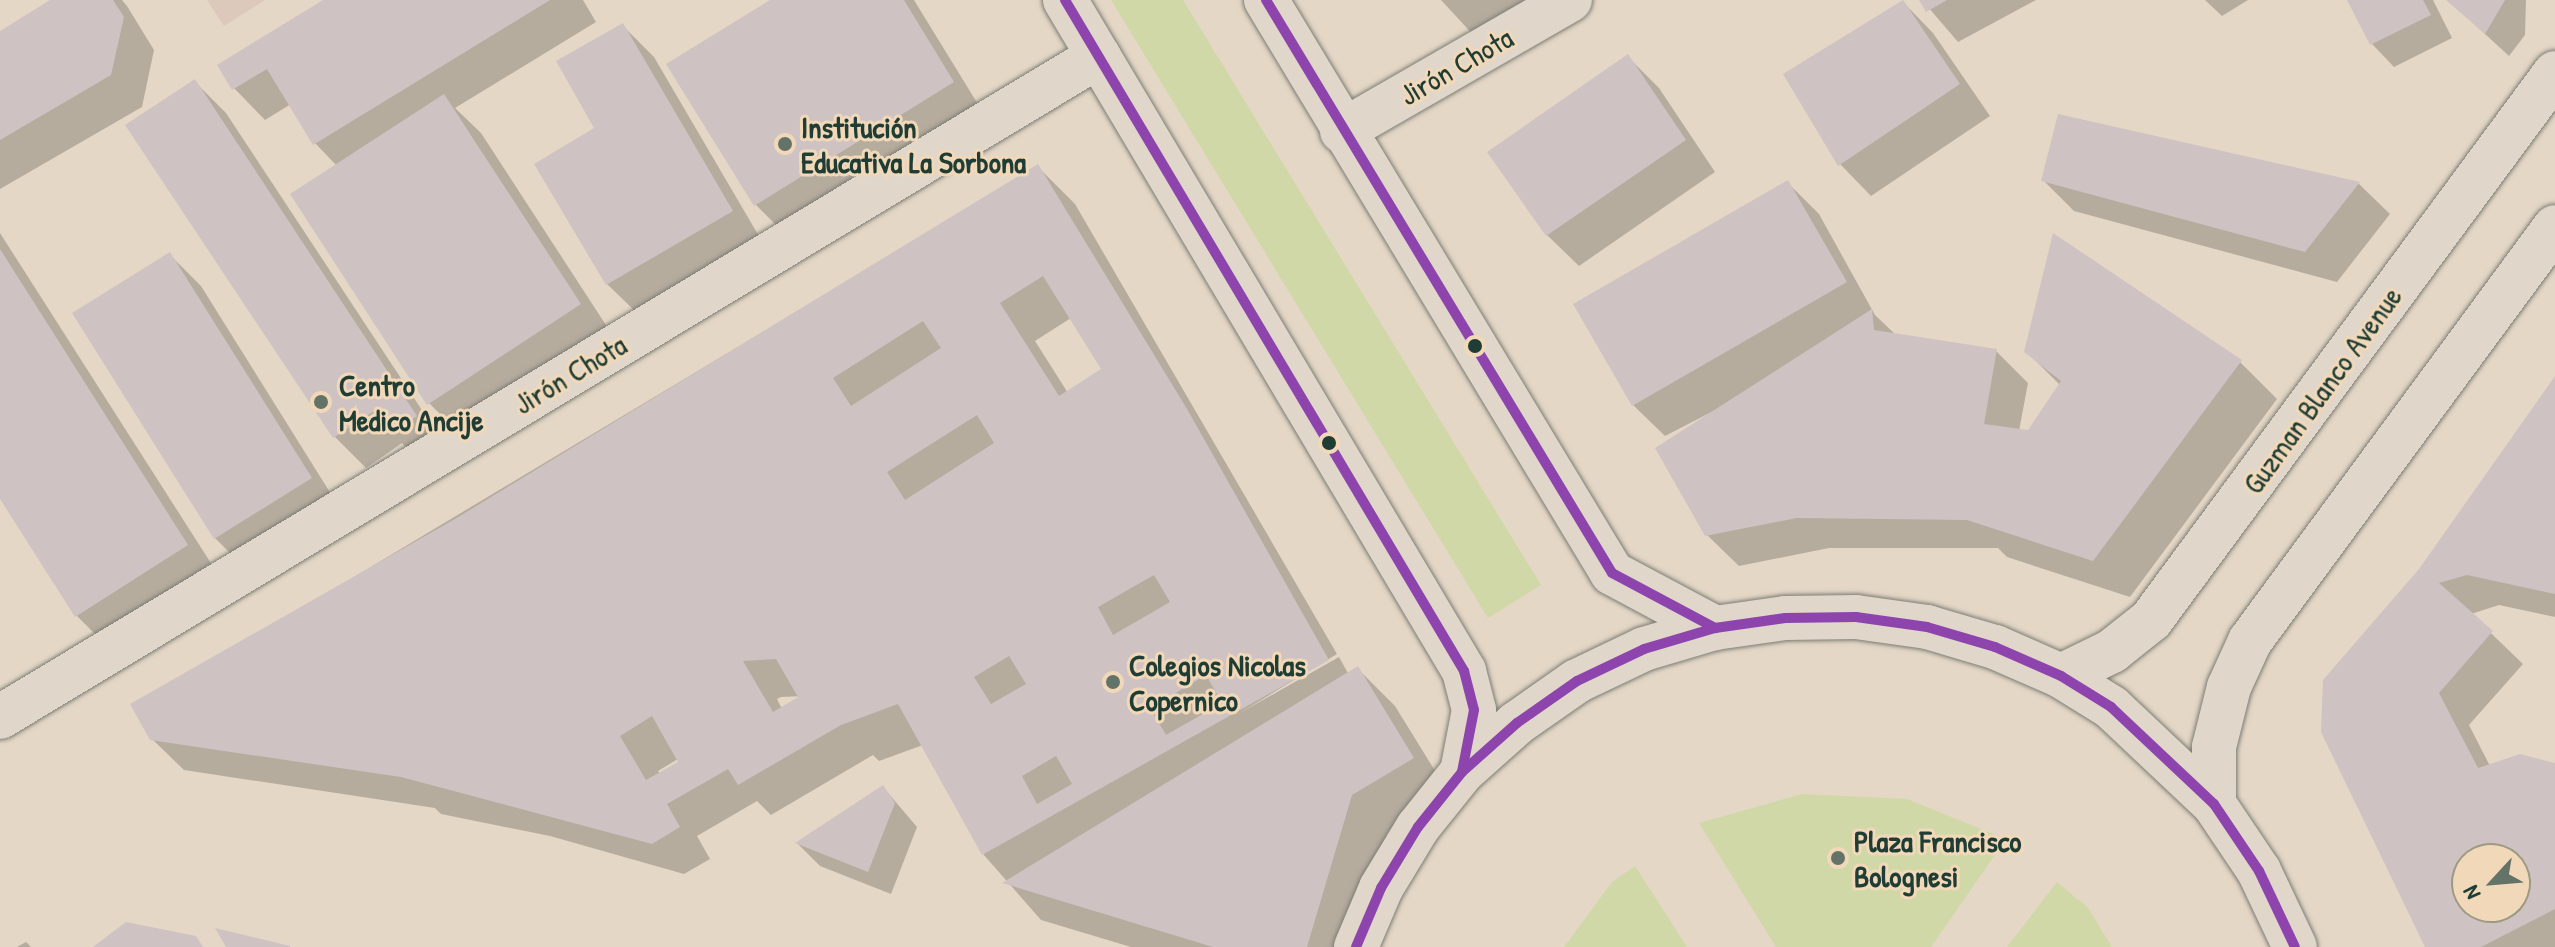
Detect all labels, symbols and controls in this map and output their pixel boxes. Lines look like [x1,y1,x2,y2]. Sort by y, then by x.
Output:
street label: Jirón Chota [1393,19,1519,113]
place label: Institución Educativa La Sorbona [801,109,1026,180]
marker: Institución Educativa La Sorbona [776,135,794,153]
street label: Guzman Blanco Avenue [2235,279,2409,501]
street label: Jirón Chota [507,326,633,422]
unlabelled marker [1467,338,1483,354]
place label: Centro Medico Ancije [339,367,483,438]
marker: Centro Medico Ancije [310,391,332,413]
unlabelled marker [1321,435,1337,451]
place label: Colegios Nicolas Copernico [1129,647,1306,718]
marker: Colegios Nicolas Copernico [1104,673,1122,691]
place label: Plaza Francisco Bolognesi [1854,823,2021,894]
north arrow [2451,843,2531,923]
marker: Plaza Francisco Bolognesi [1829,849,1847,867]
text: N [2455,881,2487,904]

